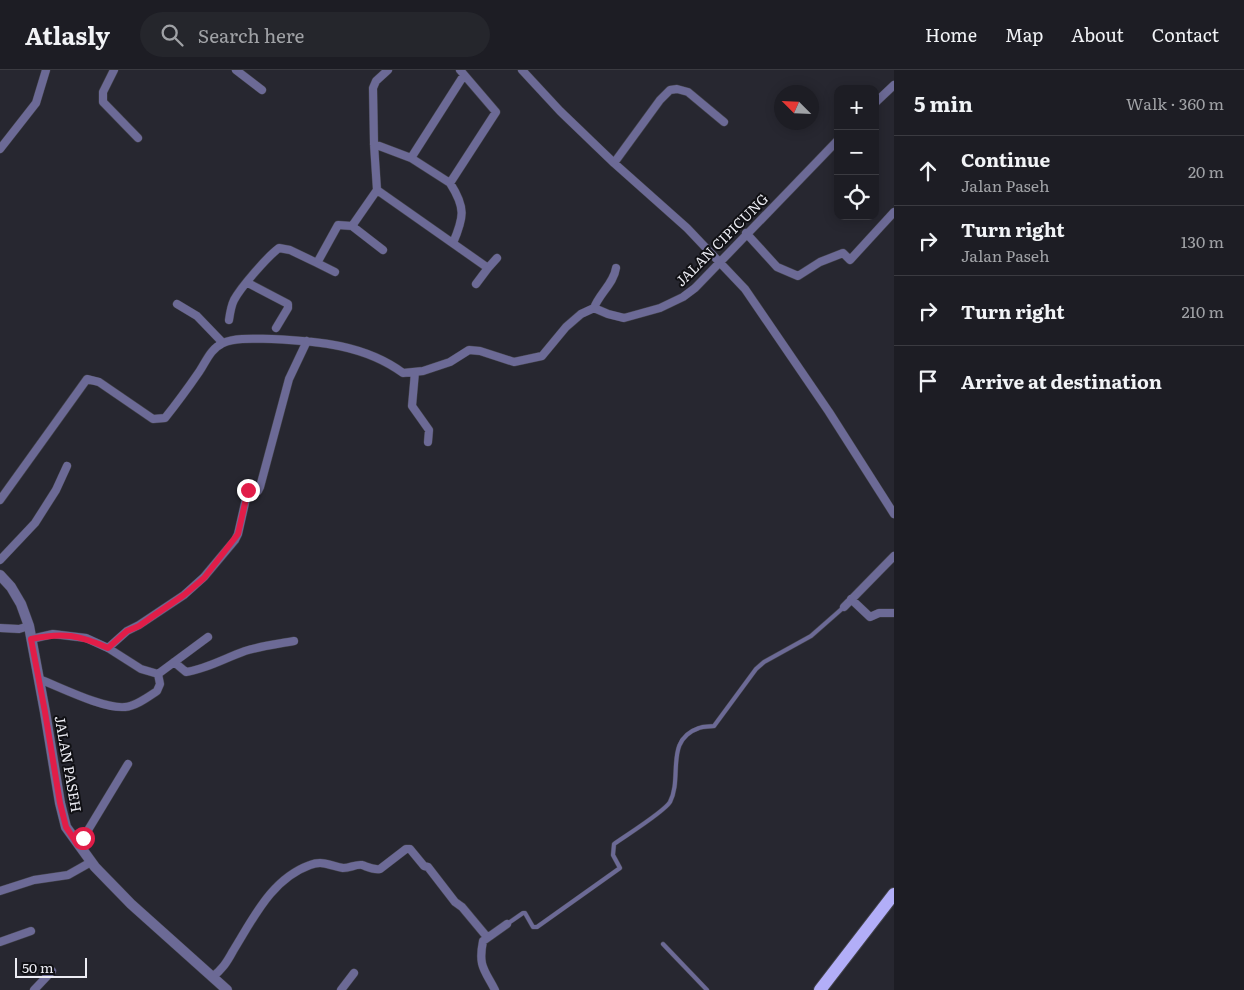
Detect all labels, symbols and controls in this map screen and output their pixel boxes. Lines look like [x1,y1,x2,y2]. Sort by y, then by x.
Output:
search box [140,12,490,57]
text: Atlasly [25,17,110,52]
icon: search [158,21,186,49]
text: Search here [198,21,304,49]
text: Home [925,21,977,48]
text: Map [1005,21,1043,48]
text: About [1071,21,1124,48]
text: Contact [1152,21,1219,48]
north arrow [774,85,819,130]
map controls [834,85,879,220]
button: + [834,85,879,130]
text: 5 min [914,87,973,118]
text: Walk · 360 m [1126,91,1224,115]
button: − [834,130,879,175]
text: Continue [961,145,1050,173]
icon: ahead [914,157,942,185]
text: 20 m [1188,159,1224,183]
text: Jalan Paseh [961,173,1050,197]
button: locate [834,175,879,220]
street label: JALAN CIPICUNG [670,188,772,290]
text: Turn right [961,215,1065,243]
icon: right [914,227,942,255]
text: 130 m [1181,229,1224,253]
text: Jalan Paseh [961,243,1050,267]
icon: right [914,297,942,325]
text: Turn right [961,297,1065,325]
text: 210 m [1181,299,1224,323]
icon: arrive [914,367,942,395]
text: Arrive at destination [961,367,1162,395]
route end [237,479,260,502]
street label: JALAN PASEH [51,714,87,814]
route start [72,827,95,850]
scale bar [15,955,88,978]
text: 50 m [22,957,54,977]

